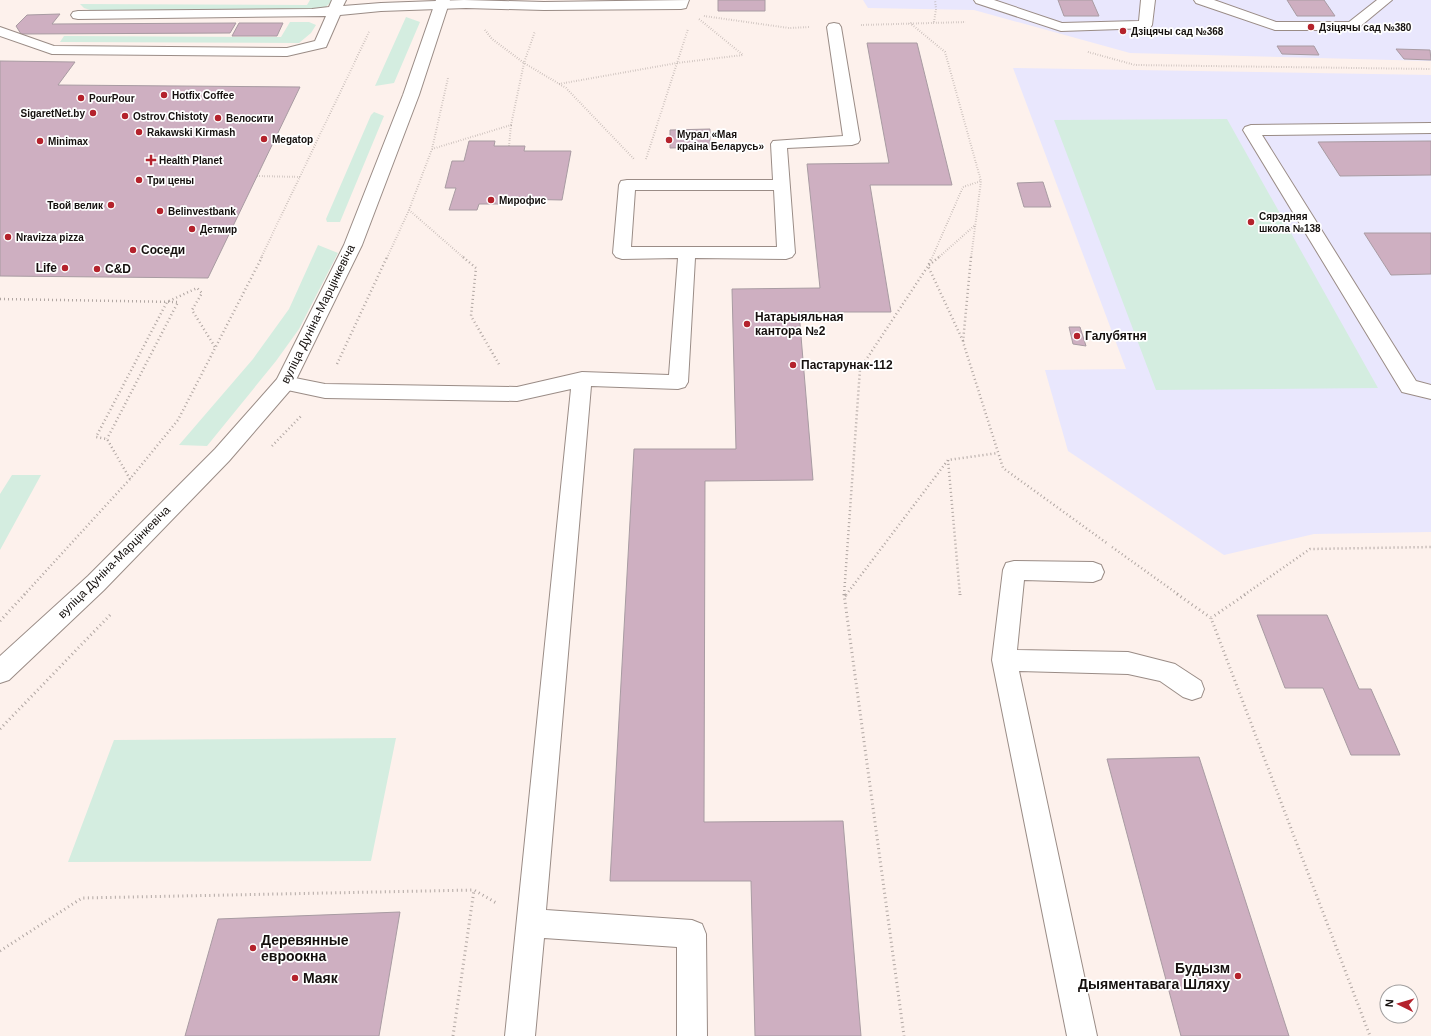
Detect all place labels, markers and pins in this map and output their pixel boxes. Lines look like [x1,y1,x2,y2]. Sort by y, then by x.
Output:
marker: Дзіцячы сад №380 [1306,22,1316,32]
place label: Дзіцячы сад №380 [1319,22,1412,33]
marker: Дзіцячы сад №368 [1118,26,1128,36]
place label: Дзіцячы сад №368 [1131,26,1224,37]
marker: Hotfix Coffee [159,90,169,100]
place label: Hotfix Coffee [172,90,235,101]
marker: PourPour [76,93,86,103]
place label: PourPour [89,93,135,104]
place label: SigaretNet.by [21,108,85,119]
marker: SigaretNet.by [88,108,98,118]
marker: Ostrov Chistoty [120,111,130,121]
place label: Ostrov Chistoty [133,111,208,122]
marker: Велосити [213,113,223,123]
place label: Велосити [226,113,274,124]
marker: Rakawski Kirmash [134,127,144,137]
place label: Rakawski Kirmash [147,127,235,138]
place label: Мурал «Мая краіна Беларусь» [677,129,764,152]
marker: Megatop [259,134,269,144]
place label: Megatop [272,134,313,145]
marker: Мурал «Мая краіна Беларусь» [664,135,674,145]
marker: Minimax [35,136,45,146]
place label: Minimax [48,136,88,147]
marker: Health Planet [146,155,156,165]
place label: Health Planet [159,155,223,166]
marker: Три цены [134,175,144,185]
place label: Три цены [147,175,194,186]
marker: Мирофис [486,195,496,205]
place label: Мирофис [499,195,547,206]
place label: Твой велик [47,200,104,211]
marker: Твой велик [106,200,116,210]
marker: Belinvestbank [155,206,165,216]
place label: Belinvestbank [168,206,236,217]
place label: Сярэдняя школа №138 [1259,211,1321,234]
marker: Сярэдняя школа №138 [1246,217,1256,227]
marker: Детмир [187,224,197,234]
place label: Детмир [200,224,237,235]
marker: Nravizza pizza [3,232,13,242]
place label: Nravizza pizza [16,232,84,243]
place label: Соседи [141,243,185,257]
marker: Соседи [128,245,138,255]
place label: Life [36,261,57,275]
place label: C&D [105,262,131,276]
marker: Life [60,263,70,273]
marker: C&D [92,264,102,274]
place label: Натарыяльная кантора №2 [755,310,843,338]
marker: Натарыяльная кантора №2 [742,319,752,329]
place label: Галубятня [1085,329,1147,343]
marker: Галубятня [1072,331,1082,341]
place label: Пастарунак-112 [801,358,893,372]
marker: Пастарунак-112 [788,360,798,370]
place label: Деревянные евроокна [261,932,349,964]
marker: Деревянные евроокна [248,943,258,953]
place label: Будызм Дыяментавага Шляху [1078,960,1230,992]
place label: Маяк [303,970,339,986]
marker: Будызм Дыяментавага Шляху [1233,971,1243,981]
marker: Маяк [290,973,300,983]

